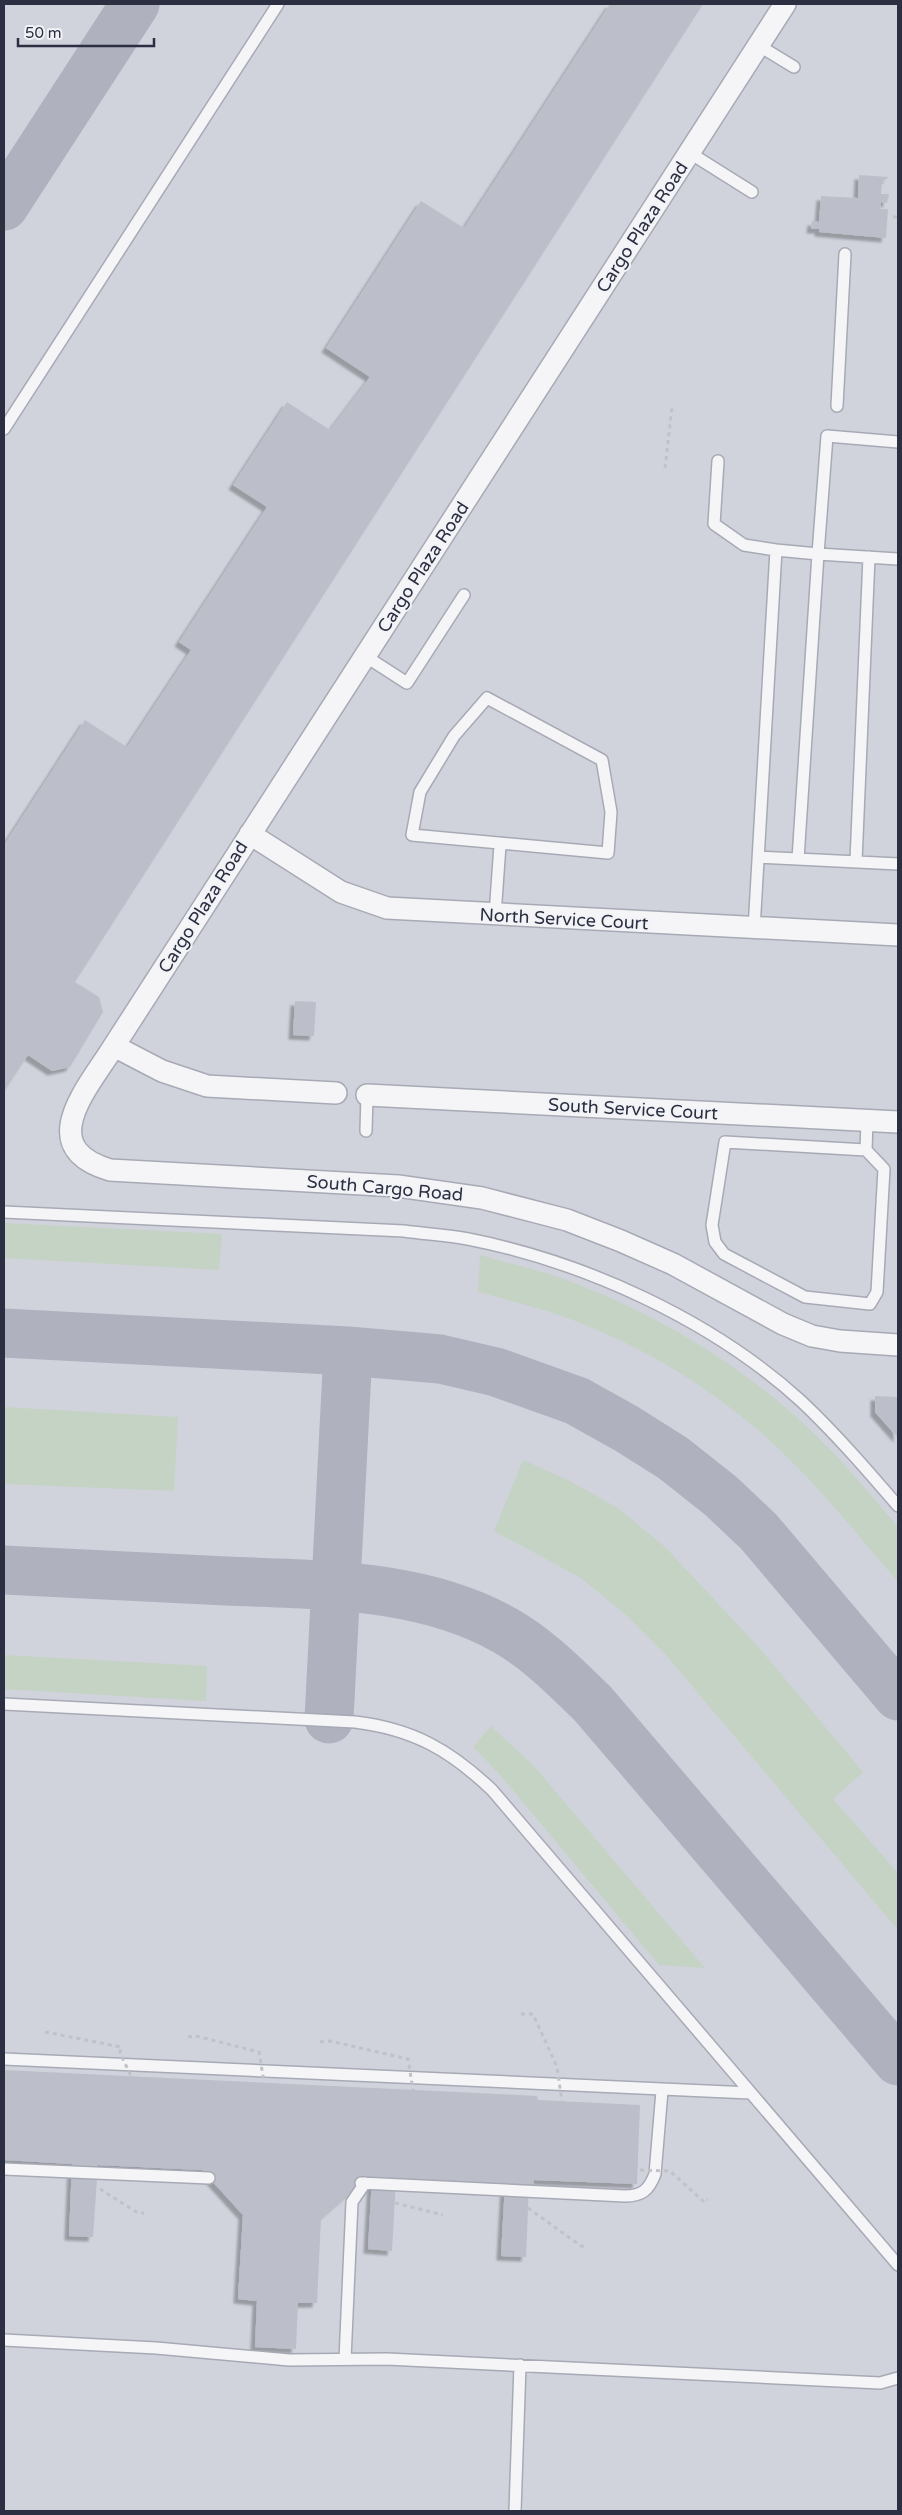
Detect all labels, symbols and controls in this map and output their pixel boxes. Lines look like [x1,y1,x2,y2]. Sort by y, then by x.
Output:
scale bar [18,15,154,47]
text: 50 m [25,24,62,42]
street label: Cargo Plaza Road [591,157,693,297]
street label: Cargo Plaza Road [372,497,474,637]
street label: Cargo Plaza Road [153,837,253,977]
street label: North Service Court [479,904,649,934]
street label: South Service Court [548,1094,719,1124]
street label: South Cargo Road [306,1170,464,1206]

